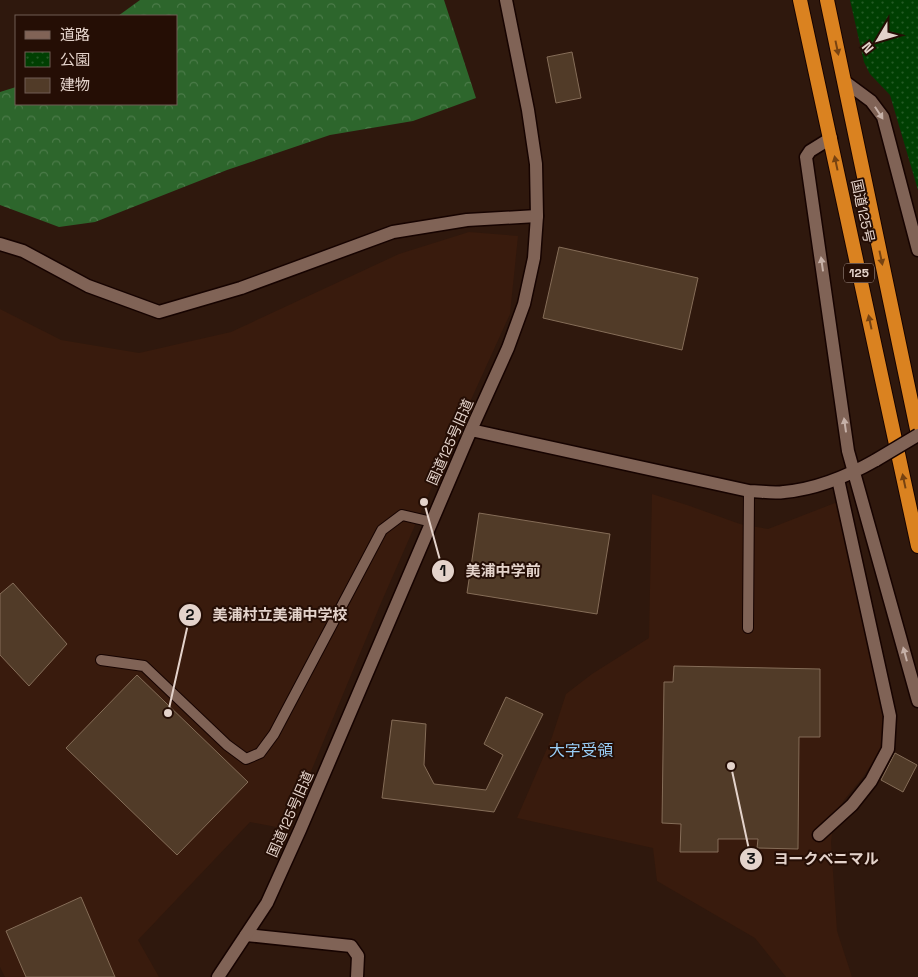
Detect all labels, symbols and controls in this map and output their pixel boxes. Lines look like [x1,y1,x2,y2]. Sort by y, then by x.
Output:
legend [15,15,178,105]
north arrow [853,15,903,65]
text: 道路 [60,25,90,44]
text: N [858,39,878,57]
one-way arrow [833,40,841,55]
text: 公園 [60,50,90,69]
text: 建物 [60,75,90,94]
one-way arrow [875,107,884,120]
one-way arrow [832,155,840,171]
street label: 国道125号 [847,177,879,245]
one-way arrow [877,251,885,266]
one-way arrow [817,255,825,271]
road number: 125 [844,264,874,282]
one-way arrow [866,314,874,330]
street label: 国道125号旧道 [423,396,477,488]
one-way arrow [840,416,848,432]
one-way arrow [900,473,908,488]
callout: 美浦中学前 [430,556,550,586]
text: 1 [440,561,446,580]
text: 美浦中学前 [465,561,541,580]
callout: 美浦村立美浦中学校 [177,600,357,630]
text: 2 [186,605,195,624]
text: 美浦村立美浦中学校 [212,605,348,624]
one-way arrow [901,647,909,662]
district label: 大字受領 [549,740,613,761]
street label: 国道125号旧道 [263,768,317,860]
callout: ヨークベニマル [738,844,888,874]
text: 3 [746,849,756,868]
text: ヨークベニマル [773,849,879,868]

